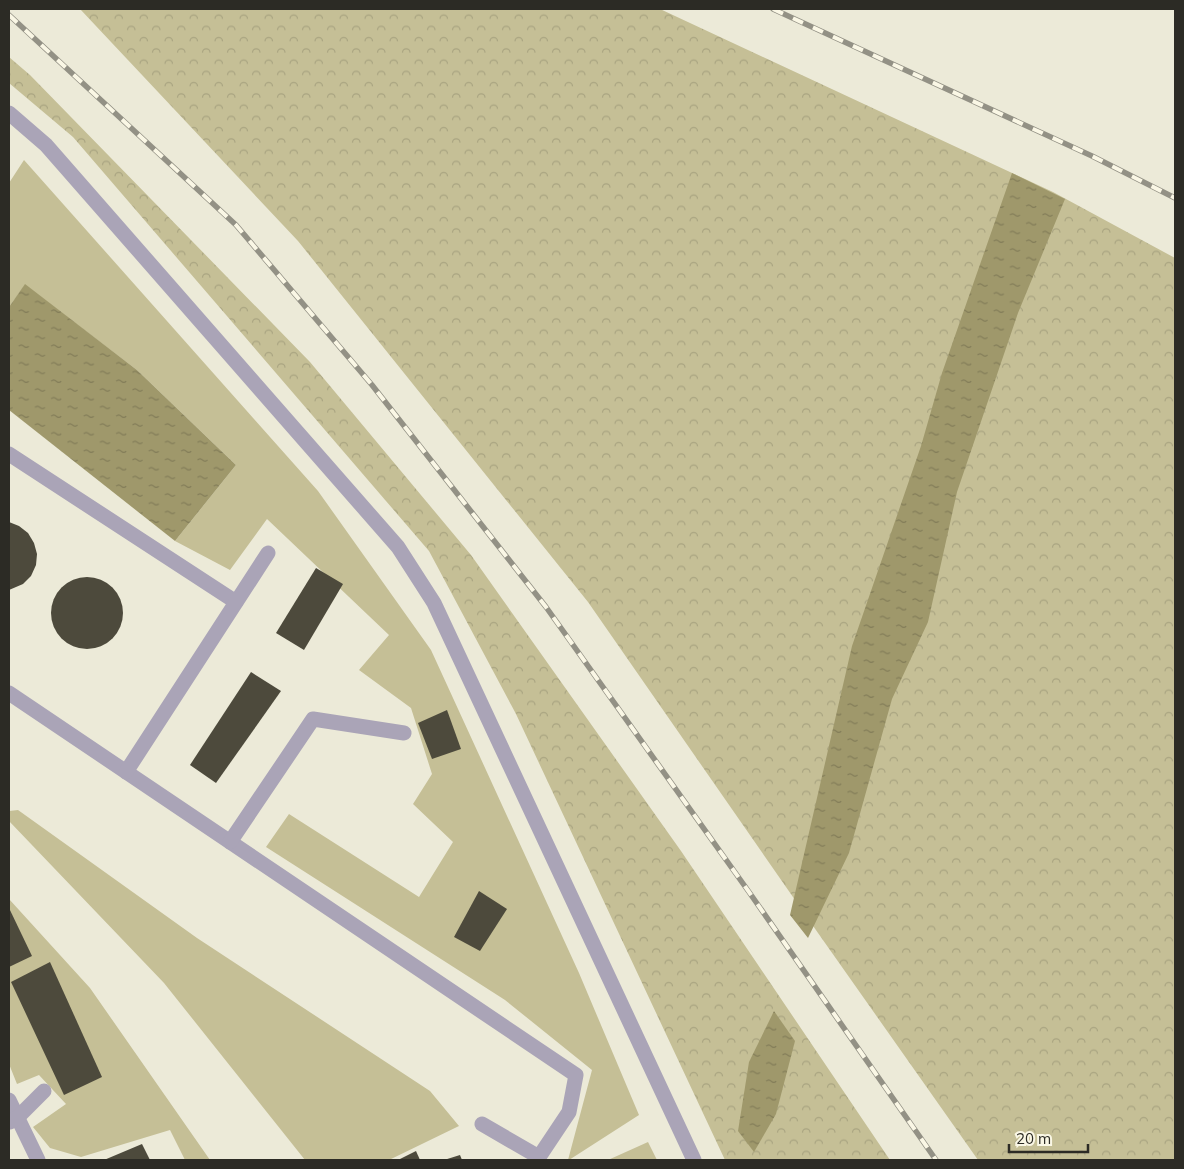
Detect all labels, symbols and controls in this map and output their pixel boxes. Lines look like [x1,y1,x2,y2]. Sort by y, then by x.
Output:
scale bar [1009,1122,1088,1154]
text: 20 m [1016,1129,1051,1148]

